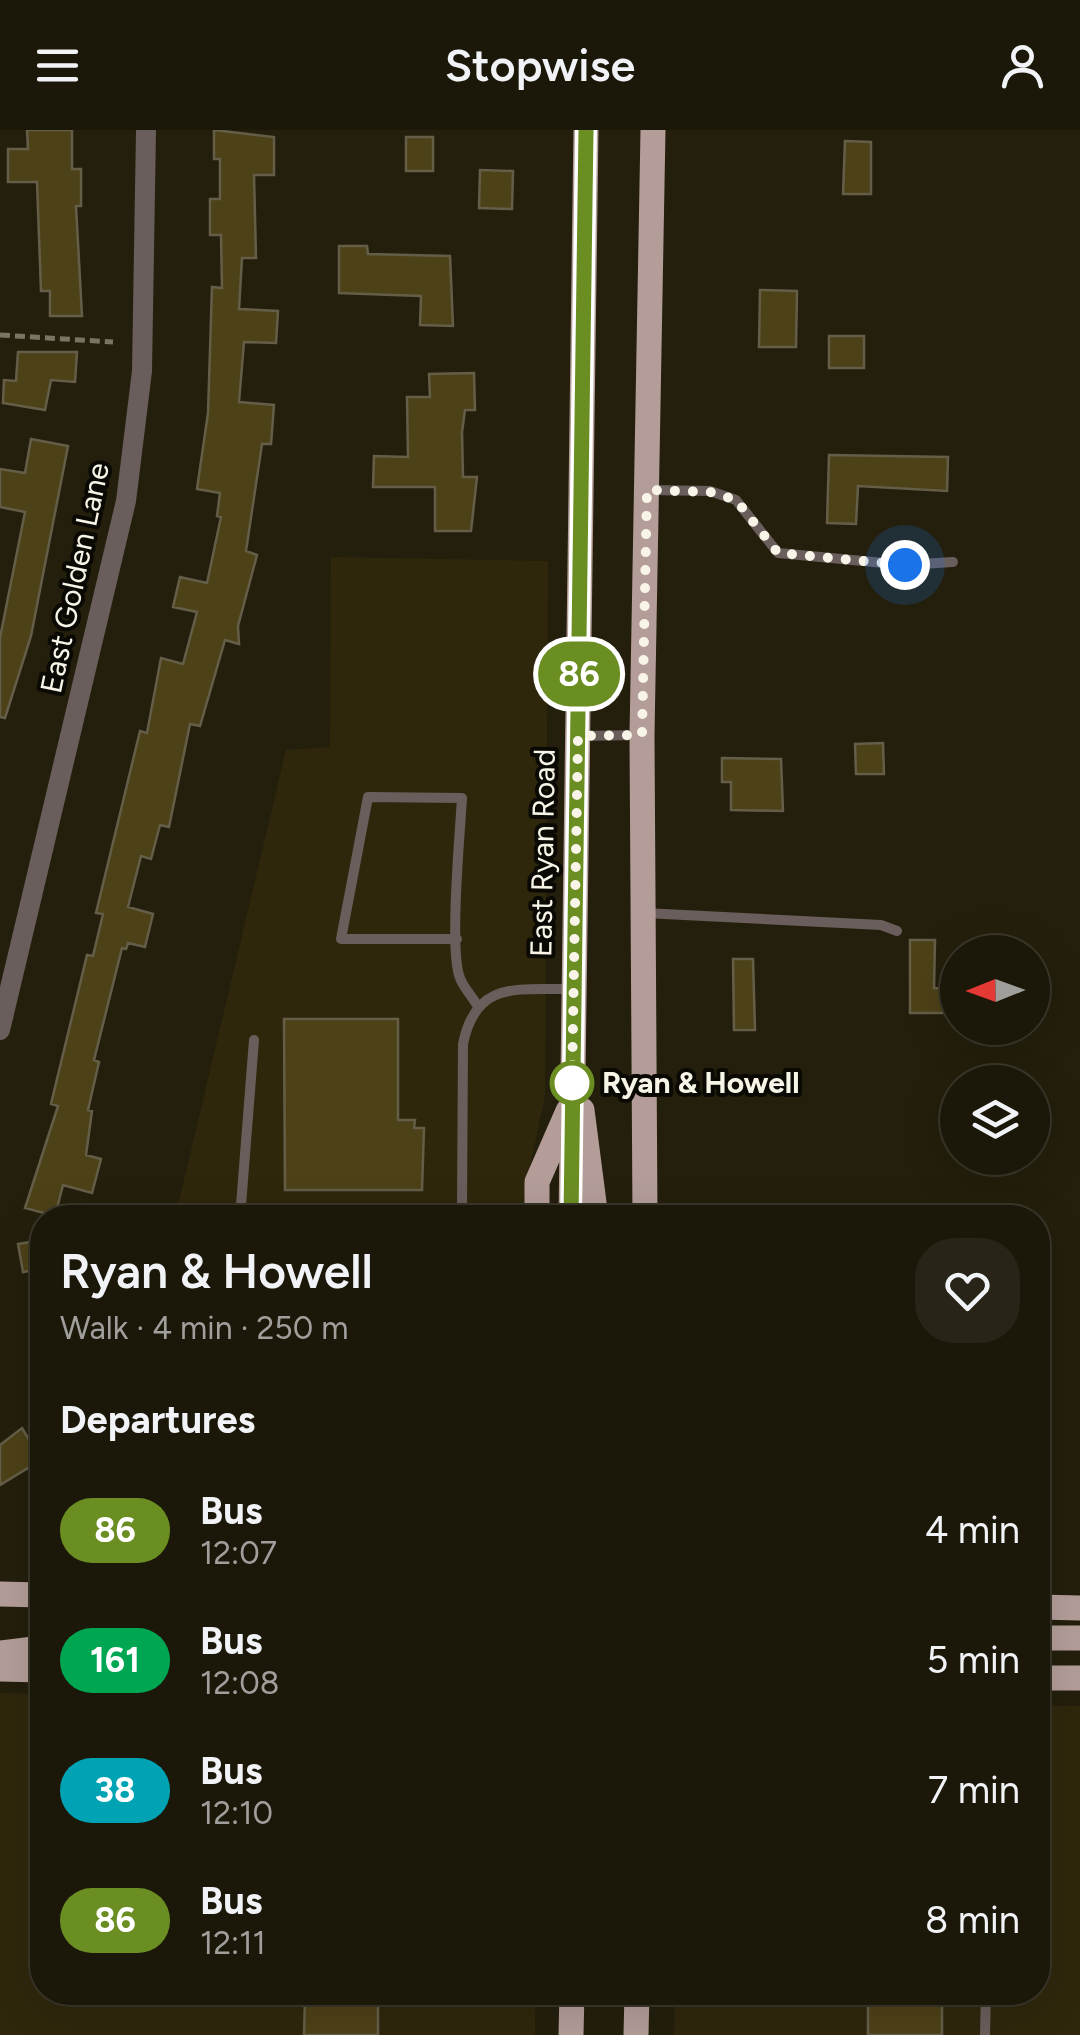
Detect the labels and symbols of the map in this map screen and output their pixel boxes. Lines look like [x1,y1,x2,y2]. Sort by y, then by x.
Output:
street label: East Golden Lane [32,459,117,697]
your location [880,540,930,590]
line badge: 86 [534,642,624,706]
street label: East Ryan Road [522,748,563,957]
north arrow [940,935,1050,1045]
marker: Ryan & Howell [551,1062,593,1104]
place label: Ryan & Howell [602,1064,800,1101]

